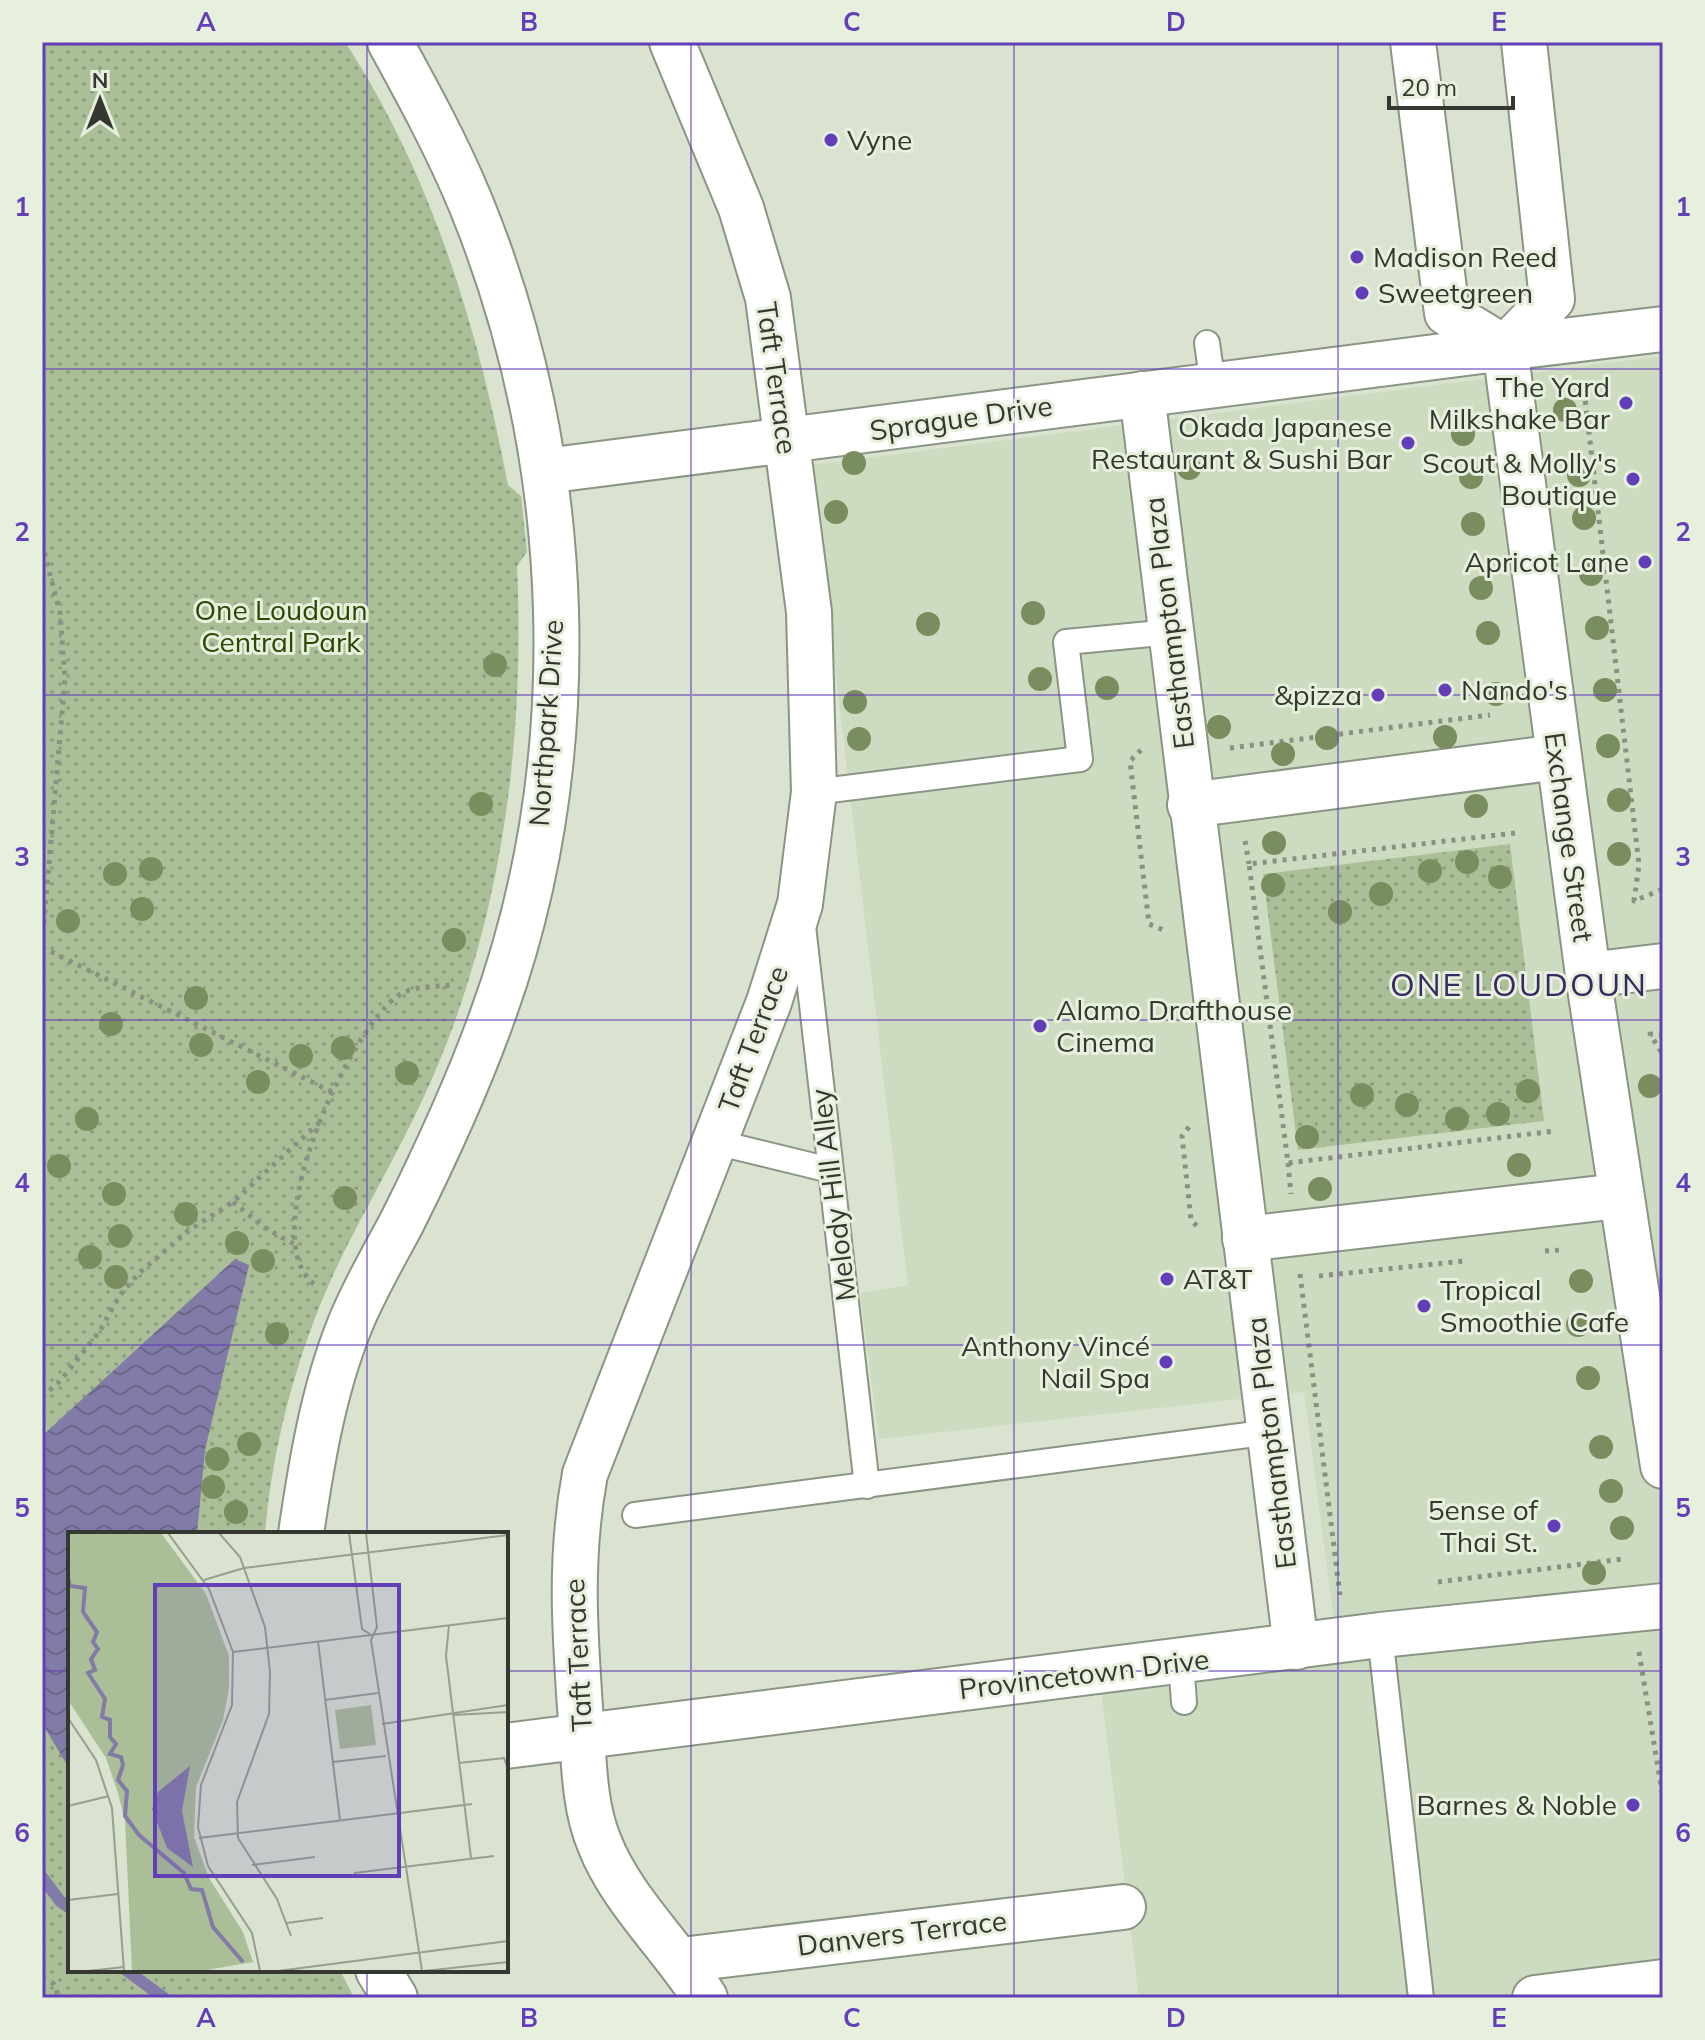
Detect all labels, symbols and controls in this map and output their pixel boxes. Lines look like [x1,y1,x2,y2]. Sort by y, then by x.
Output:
text: A [196,5,216,38]
text: B [520,5,538,38]
text: C [843,5,861,38]
text: D [1166,5,1186,38]
text: E [1491,5,1507,38]
north arrow [60,60,140,140]
scale bar [1389,60,1513,110]
text: N [92,66,108,94]
text: 20 m [1401,72,1457,102]
place label: Vyne [847,122,912,157]
marker: Vyne [822,131,840,149]
text: 1 [14,190,30,223]
text: 1 [1675,190,1691,223]
place label: Madison Reed [1373,239,1557,274]
marker: Madison Reed [1348,248,1366,266]
place label: Sweetgreen [1378,275,1533,310]
marker: Sweetgreen [1353,284,1371,302]
street label: Taft Terrace [749,300,805,456]
place label: The Yard Milkshake Bar [1429,369,1611,436]
street label: Sprague Drive [867,387,1055,448]
marker: The Yard Milkshake Bar [1617,394,1635,412]
place label: Okada Japanese Restaurant & Sushi Bar [1091,409,1393,476]
marker: Okada Japanese Restaurant & Sushi Bar [1399,434,1417,452]
place label: Scout & Molly's Boutique [1422,445,1617,512]
marker: Scout & Molly's Boutique [1624,470,1642,488]
street label: Easthampton Plaza [1136,495,1201,751]
text: 2 [14,515,30,548]
text: 2 [1675,515,1691,548]
place label: Apricot Lane [1465,544,1629,579]
marker: Apricot Lane [1636,553,1654,571]
park label: One Loudoun Central Park [194,592,368,659]
street label: Northpark Drive [521,618,570,828]
place label: Nando's [1461,672,1568,707]
place label: &pizza [1274,677,1362,712]
marker: Nando's [1436,681,1454,699]
marker: &pizza [1369,686,1387,704]
street label: Exchange Street [1537,730,1602,944]
text: 3 [14,840,30,873]
text: 3 [1675,840,1691,873]
street label: Taft Terrace [710,961,795,1117]
district label: ONE LOUDOUN [1390,964,1648,1004]
place label: Alamo Drafthouse Cinema [1056,992,1292,1059]
marker: Alamo Drafthouse Cinema [1031,1017,1049,1035]
street label: Melody Hill Alley [802,1087,863,1303]
text: 4 [14,1166,30,1199]
text: 4 [1675,1166,1691,1199]
place label: AT&T [1183,1261,1253,1296]
marker: AT&T [1158,1270,1176,1288]
place label: Tropical Smoothie Cafe [1440,1272,1629,1339]
marker: Tropical Smoothie Cafe [1415,1297,1433,1315]
street label: Easthampton Plaza [1238,1315,1303,1571]
place label: Anthony Vincé Nail Spa [961,1328,1150,1395]
marker: Anthony Vincé Nail Spa [1157,1353,1175,1371]
text: 5 [14,1491,30,1524]
text: 5 [1675,1491,1691,1524]
place label: 5ense of Thai St. [1428,1492,1539,1559]
marker: 5ense of Thai St. [1545,1517,1563,1535]
inset map [68,1532,508,1972]
street label: Taft Terrace [556,1578,599,1732]
street label: Provincetown Drive [957,1641,1211,1706]
place label: Barnes & Noble [1416,1787,1617,1822]
marker: Barnes & Noble [1624,1796,1642,1814]
text: 6 [14,1816,30,1849]
text: 6 [1675,1816,1691,1849]
street label: Danvers Terrace [795,1902,1009,1963]
text: A [196,2001,216,2034]
text: B [520,2001,538,2034]
text: C [843,2001,861,2034]
text: D [1166,2001,1186,2034]
text: E [1491,2001,1507,2034]

